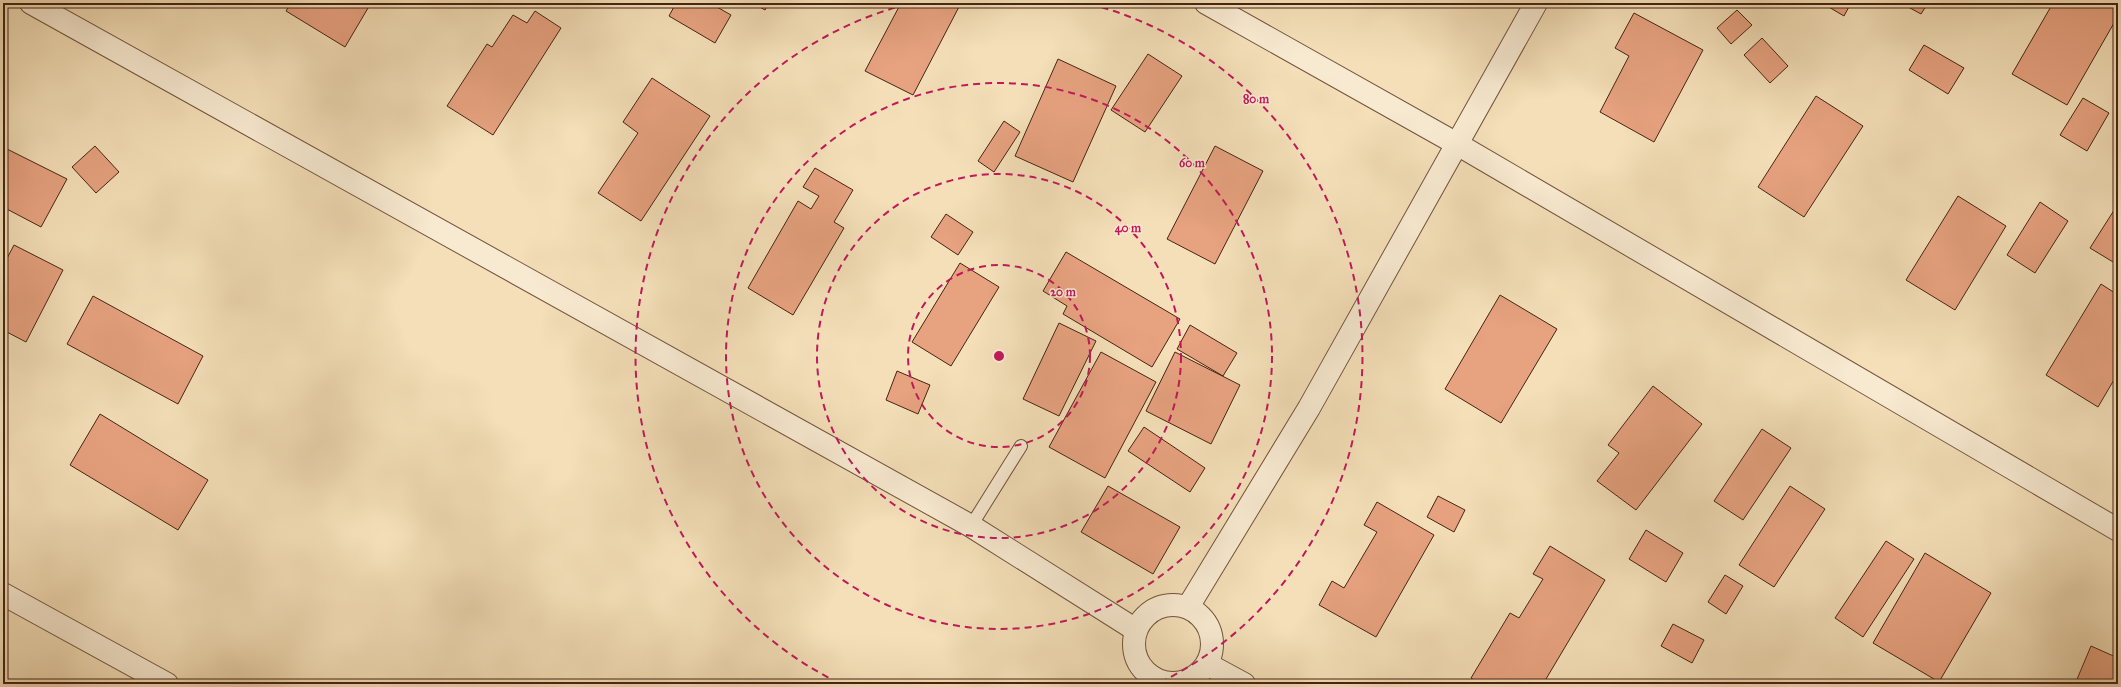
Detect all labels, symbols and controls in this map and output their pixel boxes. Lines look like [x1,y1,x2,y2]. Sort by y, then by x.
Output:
text: 80 m [1243,92,1270,106]
text: 60 m [1179,156,1206,170]
text: 40 m [1115,221,1142,236]
text: 20 m [1050,285,1077,299]
centre of rings [992,349,1006,363]

